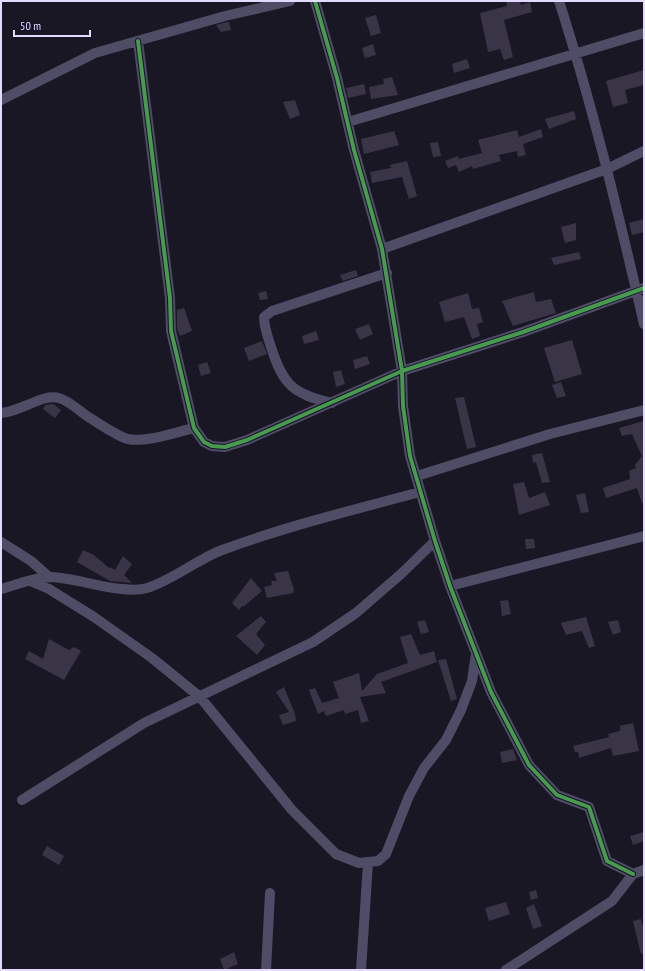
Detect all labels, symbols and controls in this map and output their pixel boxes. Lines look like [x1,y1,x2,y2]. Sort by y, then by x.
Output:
scale bar [14,12,90,38]
text: 50 m [20,18,41,33]

